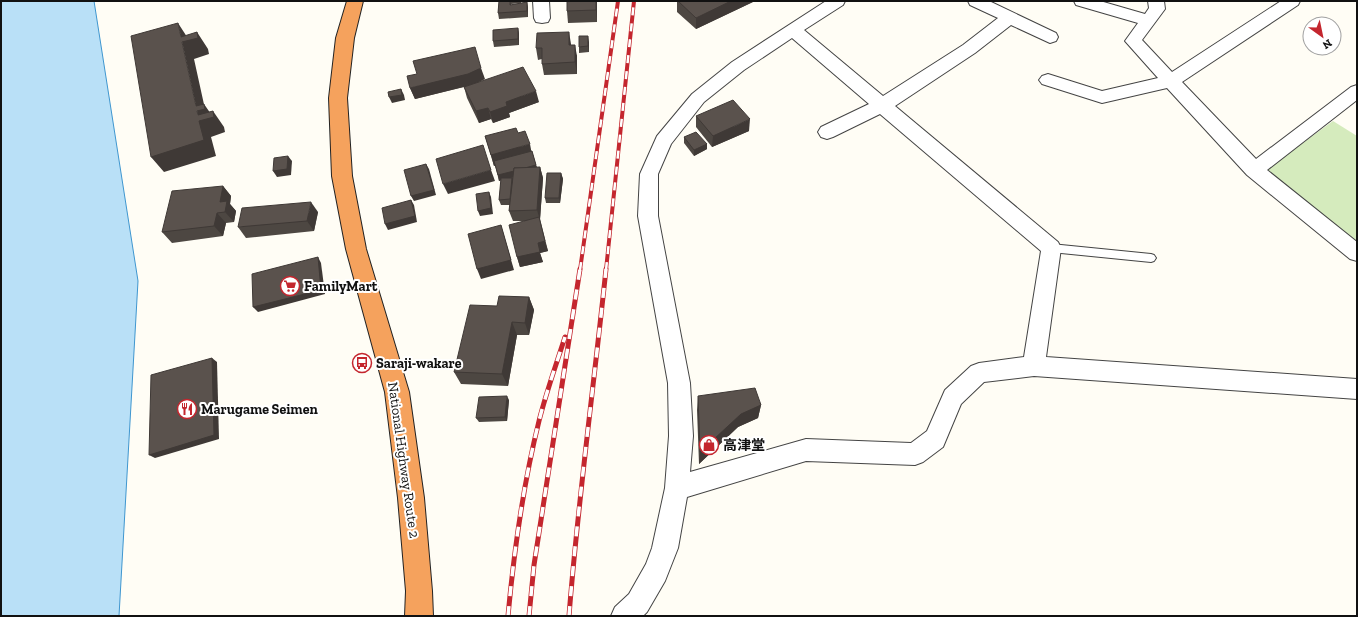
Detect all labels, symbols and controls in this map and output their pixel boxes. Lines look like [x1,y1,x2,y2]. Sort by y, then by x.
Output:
north arrow [1302,16,1342,56]
text: N [1320,36,1334,52]
supermarket icon: FamilyMart [279,275,301,297]
place label: FamilyMart [304,278,378,295]
bus stop icon: Saraji-wakare [351,352,373,374]
place label: Saraji-wakare [376,355,462,372]
street label: National Highway Route 2 [384,381,423,539]
restaurant icon: Marugame Seimen [176,398,198,420]
place label: Marugame Seimen [201,401,318,418]
shop icon: 高津堂 [698,434,720,456]
place label: 高津堂 [723,437,765,454]

